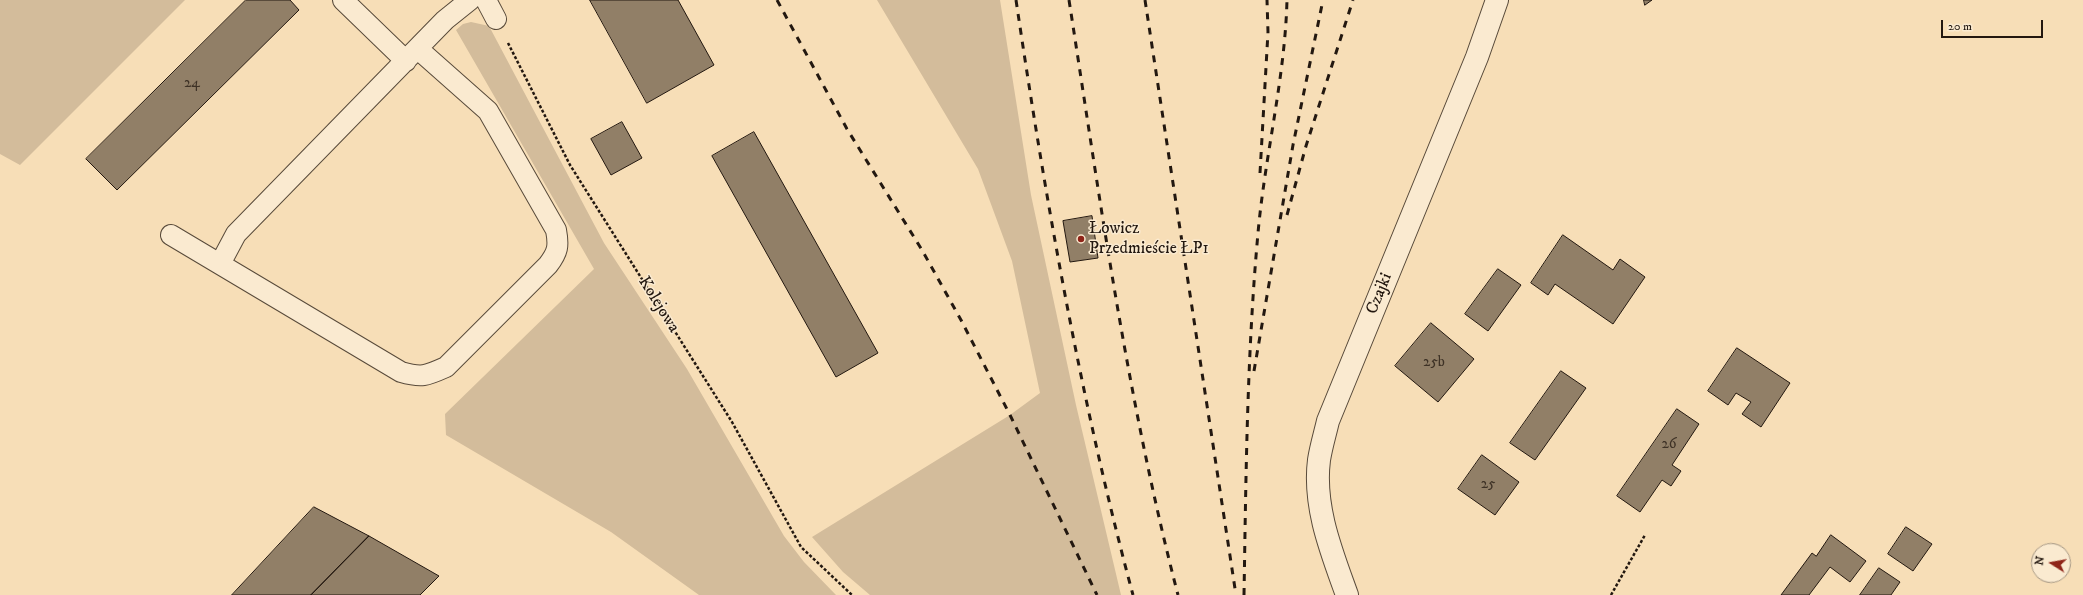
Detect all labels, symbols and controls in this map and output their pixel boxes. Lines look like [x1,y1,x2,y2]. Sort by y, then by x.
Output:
scale bar [1943,12,2045,38]
text: 20 m [1948,19,1972,34]
house number: 24 [184,75,200,93]
place label: Łowicz Przedmieście ŁP1 [1089,219,1209,259]
marker: Łowicz Przedmieście ŁP1 [1076,234,1086,244]
street label: Czajki [1363,270,1397,318]
street label: Kolejowa [633,273,683,337]
house number: 25b [1423,354,1445,372]
house number: 26 [1661,436,1677,454]
house number: 25 [1481,476,1495,494]
north arrow [2031,543,2071,583]
text: N [2032,555,2048,567]

